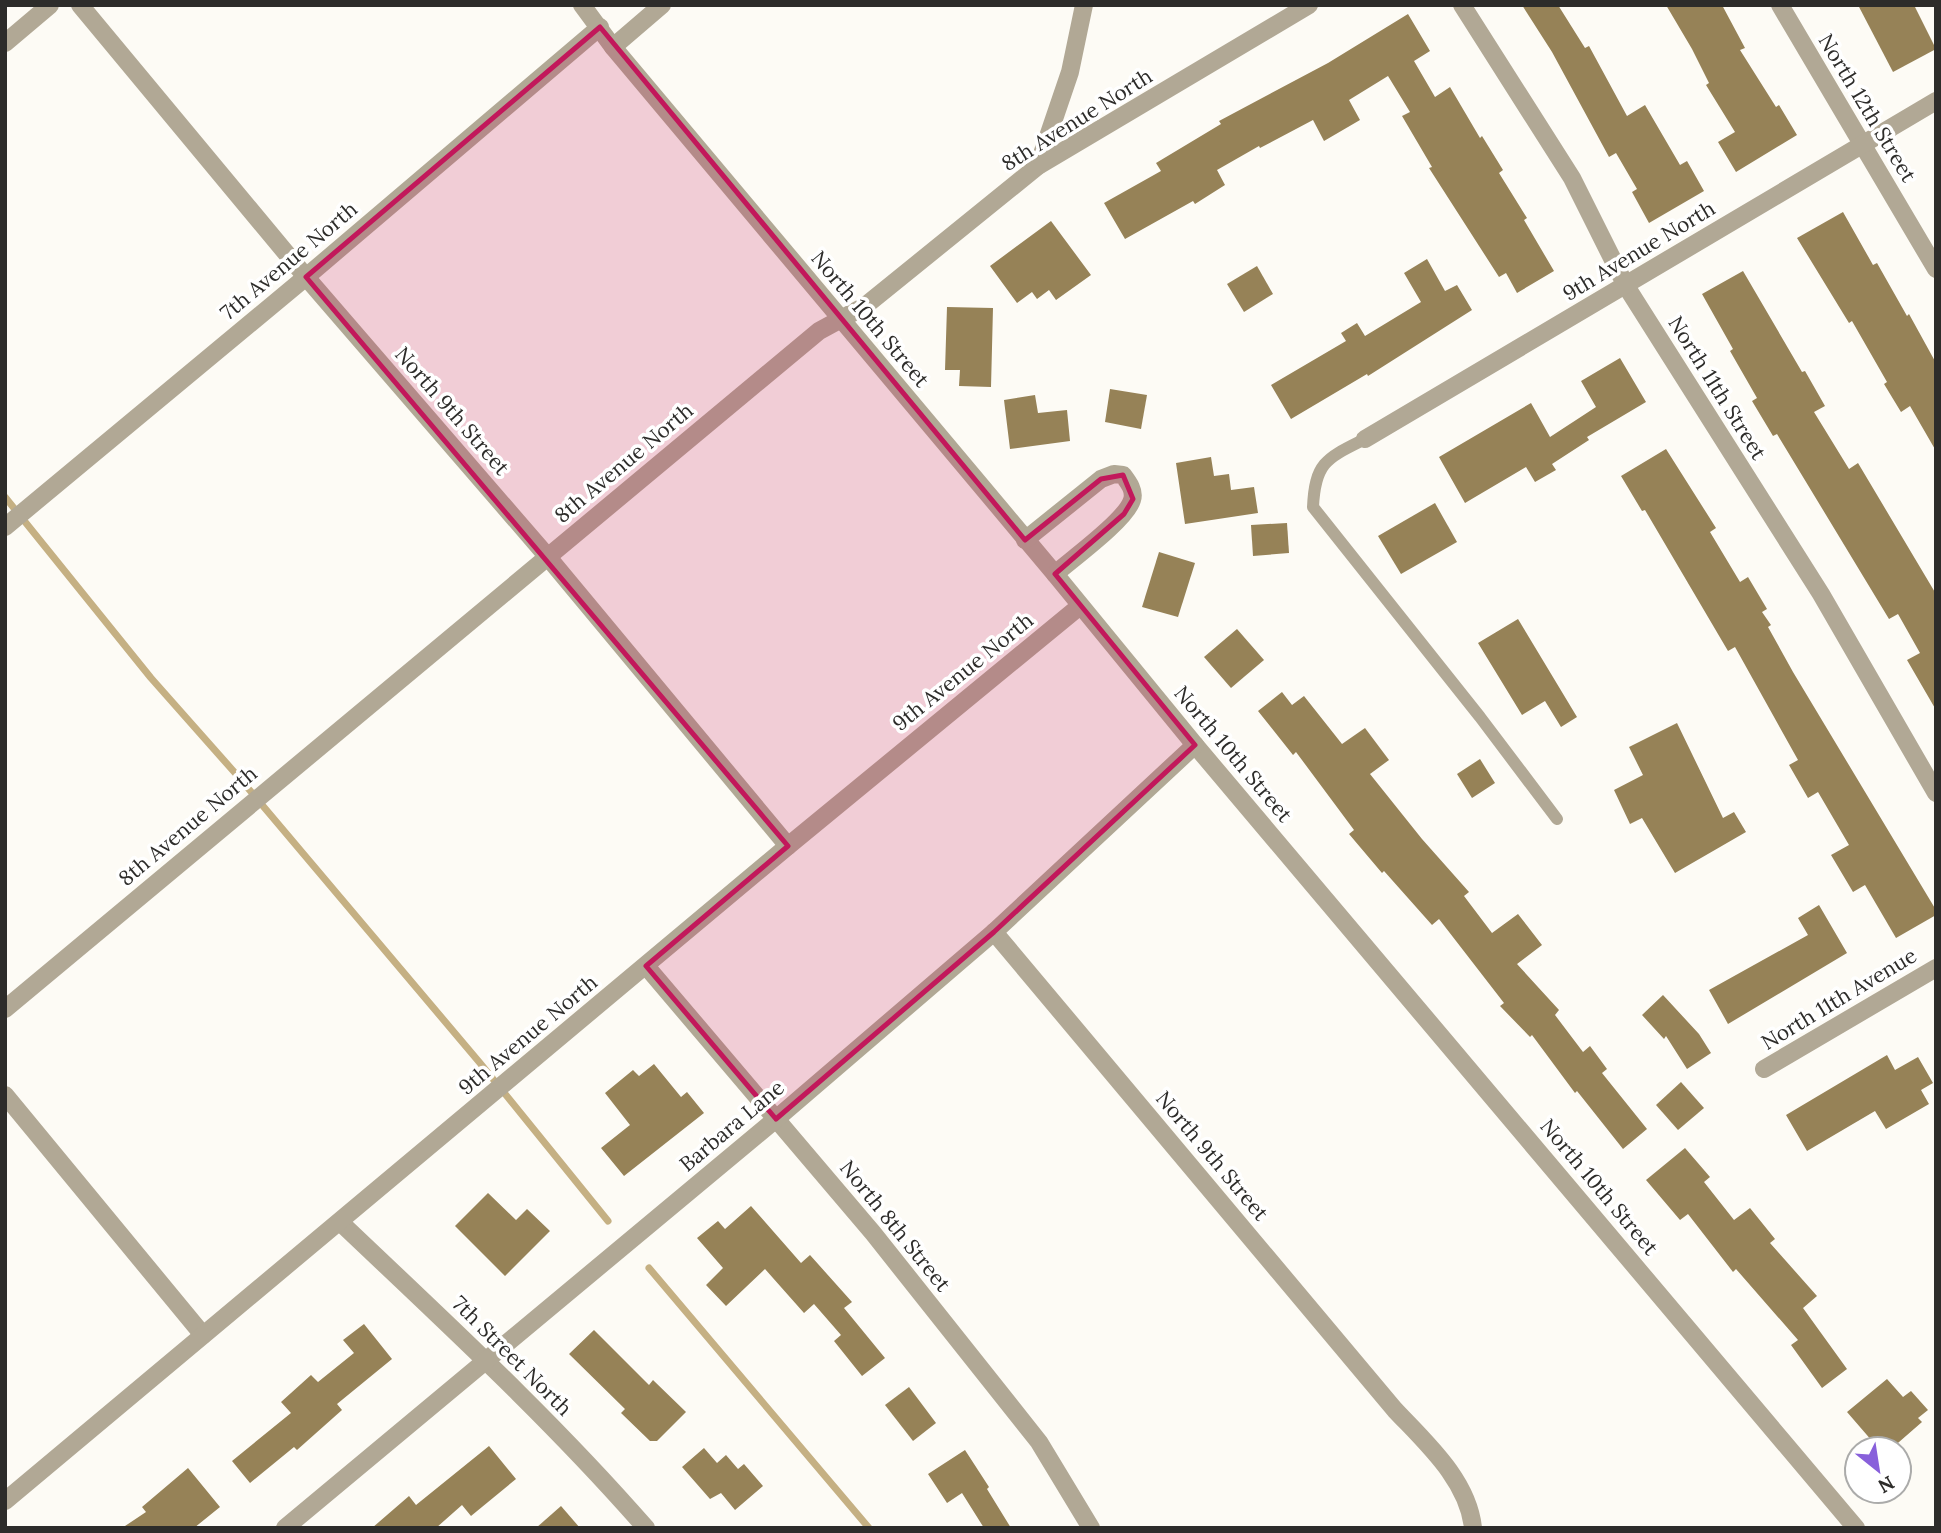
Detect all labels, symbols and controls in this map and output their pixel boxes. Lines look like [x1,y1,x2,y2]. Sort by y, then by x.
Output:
street label: North 12th Street [1813,29,1923,188]
street label: 8th Avenue North [996,62,1157,177]
street label: 9th Avenue North [1558,194,1720,307]
street label: 7th Avenue North [215,195,363,326]
street label: North 10th Street [805,245,936,393]
street label: North 11th Street [1662,311,1773,465]
street label: North 9th Street [389,341,516,481]
street label: 8th Avenue North [549,397,699,529]
street label: 9th Avenue North [887,607,1038,737]
street label: North 10th Street [1168,680,1299,828]
street label: 8th Avenue North [113,760,263,892]
street label: North 11th Avenue [1756,942,1921,1056]
street label: 9th Avenue North [453,969,603,1101]
street label: Barbara Lane [674,1074,790,1177]
street label: North 9th Street [1150,1085,1275,1227]
street label: North 10th Street [1534,1113,1665,1261]
street label: North 8th Street [834,1155,957,1297]
street label: 7th Street North [447,1290,578,1421]
north arrow [1843,1435,1913,1505]
text: N [1874,1471,1899,1499]

